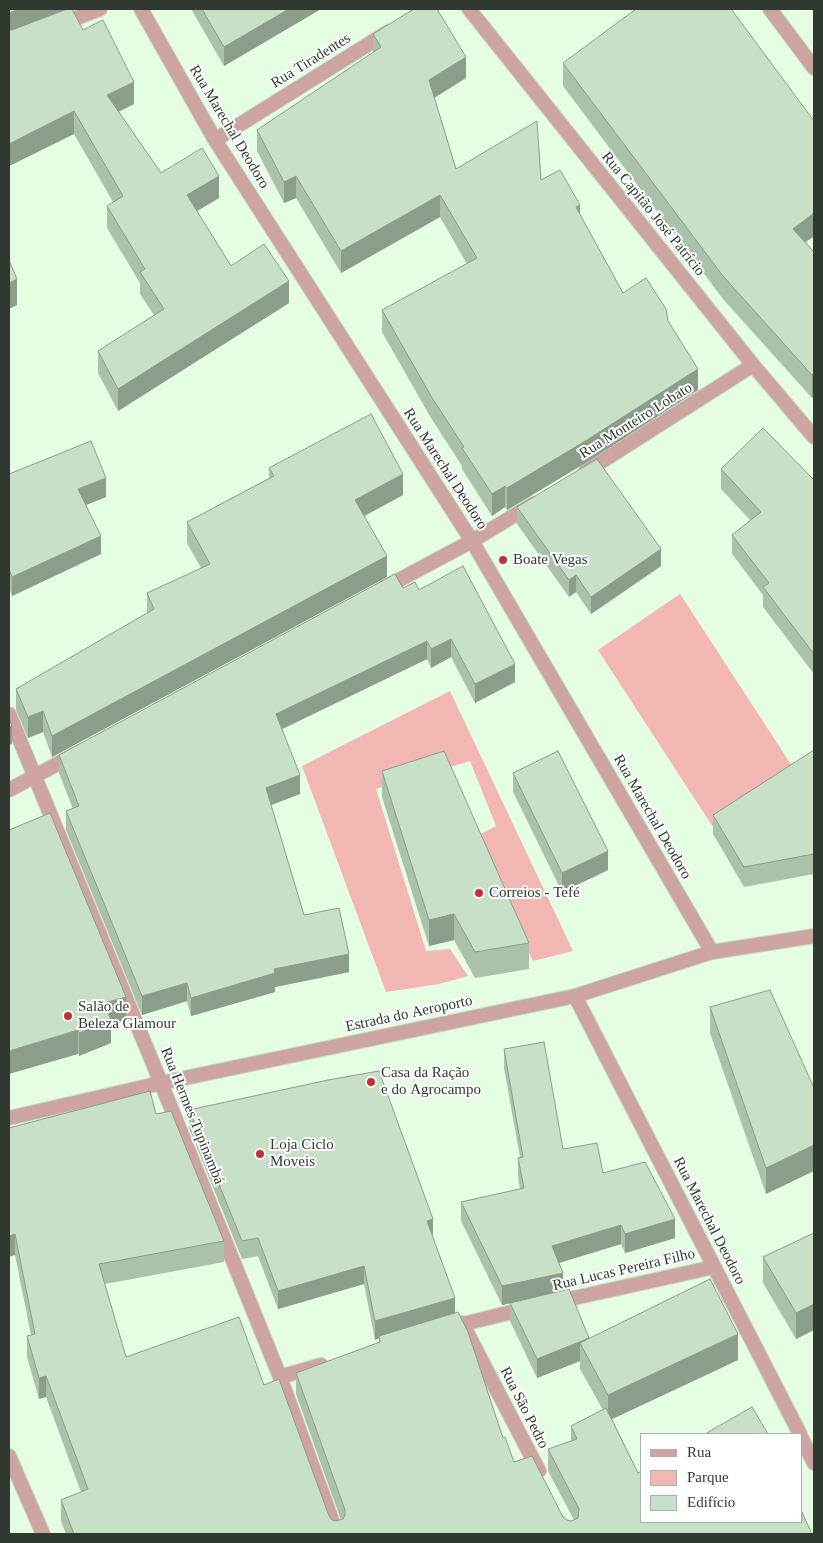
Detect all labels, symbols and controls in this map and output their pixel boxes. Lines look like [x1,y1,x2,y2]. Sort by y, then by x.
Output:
street label: Rua Tiradentes [268,29,354,93]
street label: Rua Marechal Deodoro [185,62,273,192]
street label: Rua Capitão José Patrício [597,148,709,280]
street label: Rua Monteiro Lobato [576,379,696,463]
street label: Rua Marechal Deodoro [399,405,491,533]
place label: Boate Vegas [513,551,588,569]
marker: Boate Vegas [497,554,509,566]
street label: Rua Marechal Deodoro [609,752,695,882]
place label: Correios - Tefé [489,884,580,902]
marker: Correios - Tefé [473,887,485,899]
street label: Estrada do Aeroporto [344,992,474,1036]
place label: Salão de Beleza Glamour [78,998,176,1033]
marker: Salão de Beleza Glamour [62,1010,74,1022]
street label: Rua Hermes Tupinambá [156,1045,228,1187]
place label: Casa da Ração e do Agrocampo [381,1064,481,1099]
marker: Casa da Ração e do Agrocampo [365,1076,377,1088]
place label: Loja Ciclo Moveis [270,1136,334,1171]
marker: Loja Ciclo Moveis [254,1148,266,1160]
street label: Rua Marechal Deodoro [669,1154,749,1288]
street label: Rua Lucas Pereira Filho [551,1245,697,1295]
street label: Rua São Pedro [496,1364,552,1452]
legend [640,1433,803,1523]
text: Rua [687,1444,711,1460]
text: Parque [687,1469,729,1485]
text: Edifício [687,1494,735,1510]

